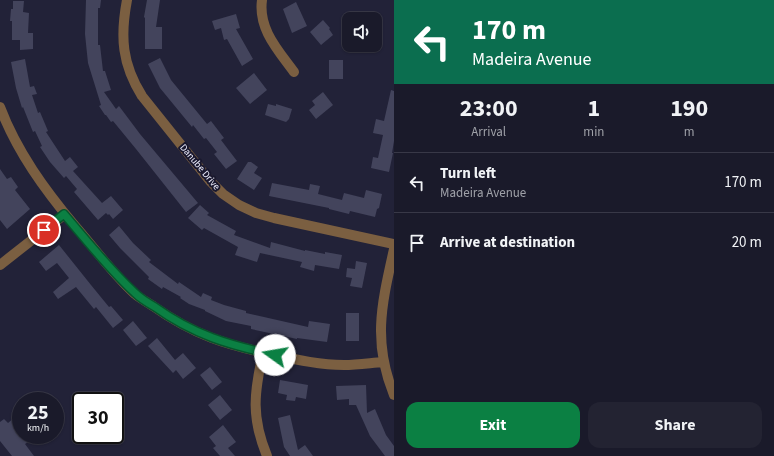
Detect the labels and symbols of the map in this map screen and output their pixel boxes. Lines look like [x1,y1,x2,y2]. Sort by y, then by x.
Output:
street label: Danube Drive [177,141,223,193]
pin [27,213,61,247]
position arrow [254,334,296,376]
speed limit sign: 30 [72,392,124,444]

